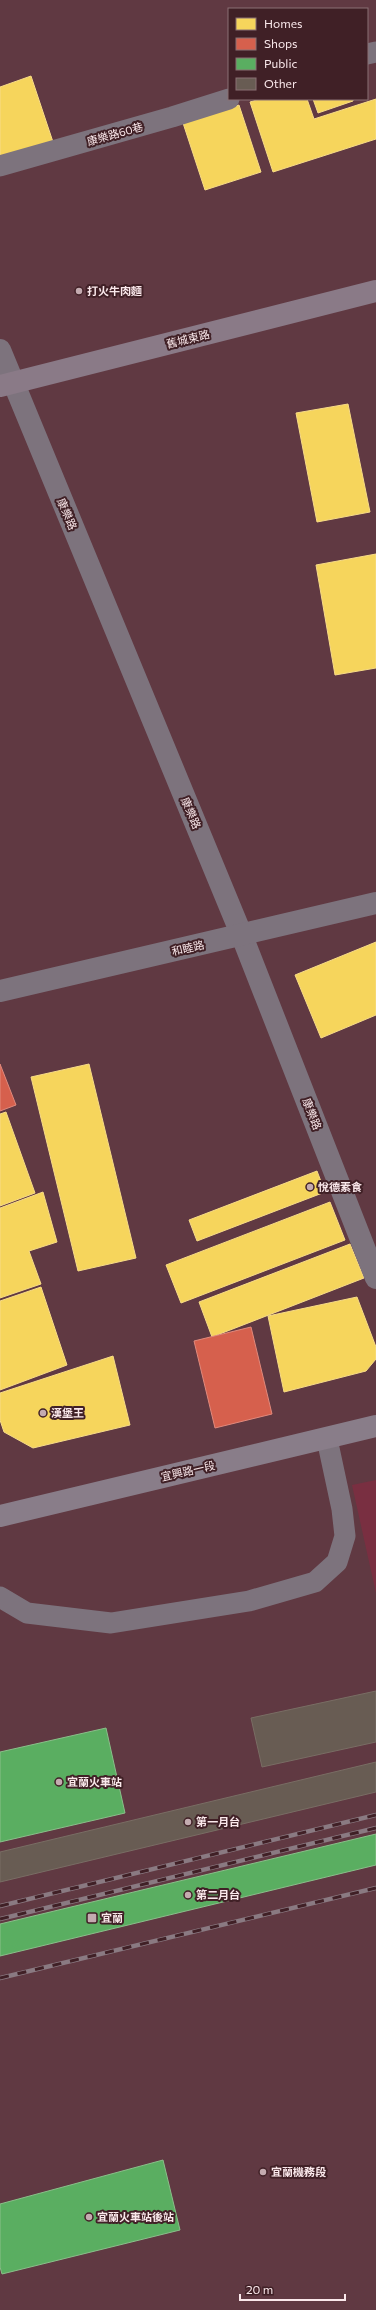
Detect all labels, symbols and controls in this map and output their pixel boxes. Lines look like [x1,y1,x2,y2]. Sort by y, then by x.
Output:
legend [228,8,368,100]
text: Homes [264,16,302,30]
text: Shops [264,36,298,50]
text: Public [264,56,297,70]
text: Other [264,76,297,90]
street label: 康樂路60巷 [85,119,144,148]
place label: 打火牛肉麵 [87,284,142,297]
marker: 打火牛肉麵 [74,286,84,296]
street label: 舊城東路 [165,327,211,350]
street label: 康樂路 [55,496,80,532]
street label: 康樂路 [179,795,204,831]
street label: 和睦路 [170,937,205,958]
street label: 康樂路 [300,1096,324,1132]
place label: 悅德素食 [318,1180,362,1193]
marker: 悅德素食 [305,1182,315,1192]
place label: 漢堡王 [51,1406,84,1419]
marker: 漢堡王 [38,1408,48,1418]
street label: 宜興路一段 [160,1458,216,1483]
place label: 宜蘭火車站 [67,1775,122,1788]
marker: 宜蘭火車站 [54,1777,64,1787]
place label: 第一月台 [196,1815,240,1828]
marker: 第一月台 [183,1817,193,1827]
place label: 第二月台 [196,1888,240,1901]
marker: 第二月台 [183,1890,193,1900]
place label: 宜蘭 [101,1911,123,1924]
marker: 宜蘭 [86,1912,98,1924]
place label: 宜蘭機務段 [271,2165,326,2178]
marker: 宜蘭機務段 [258,2167,268,2177]
place label: 宜蘭火車站後站 [97,2210,174,2223]
marker: 宜蘭火車站後站 [84,2212,94,2222]
scale bar [240,2276,345,2302]
text: 20 m [246,2282,273,2296]

